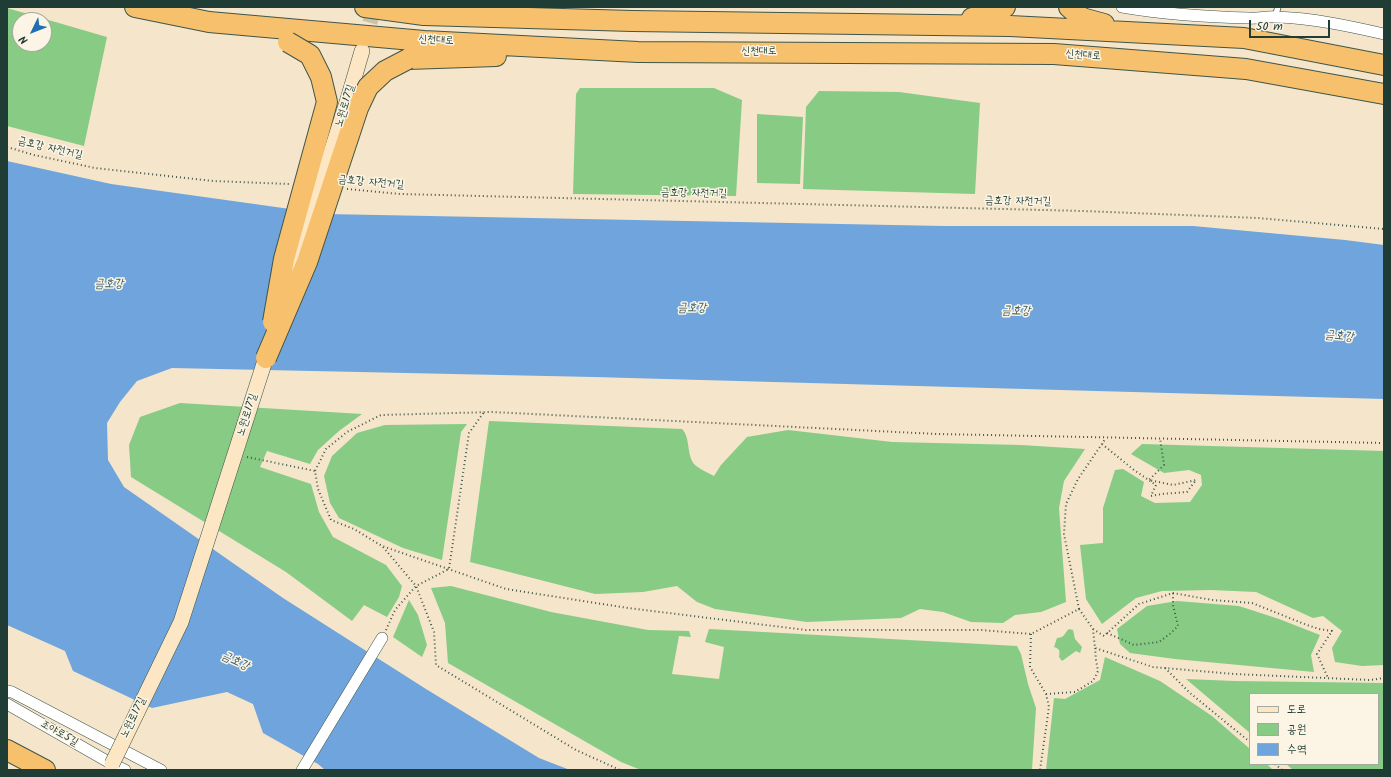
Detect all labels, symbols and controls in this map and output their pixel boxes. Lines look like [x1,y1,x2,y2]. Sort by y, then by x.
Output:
north arrow [12,12,52,52]
scale bar [1251,12,1332,38]
text: 50 m [1256,17,1283,36]
text: N [15,31,33,48]
street label: 신천대로 [418,33,454,49]
street label: 신천대로 [741,45,777,59]
street label: 신천대로 [1065,48,1101,64]
street label: 노원로17길 [333,83,359,129]
street label: 금호강 자전거길 [16,135,84,163]
street label: 금호강 자전거길 [337,174,405,192]
street label: 금호강 자전거길 [661,187,727,201]
street label: 금호강 자전거길 [985,195,1051,209]
water label: 금호강 [95,278,123,292]
water label: 금호강 [678,302,706,316]
water label: 금호강 [1001,305,1031,319]
water label: 금호강 [1324,329,1354,345]
street label: 노원로17길 [235,392,261,438]
water label: 금호강 [219,649,251,675]
legend [1249,693,1379,765]
street label: 노원로17길 [118,695,150,741]
text: 도로 [1287,700,1306,719]
street label: 조야로5길 [38,718,80,750]
text: 공원 [1287,720,1306,739]
text: 수역 [1287,740,1306,759]

